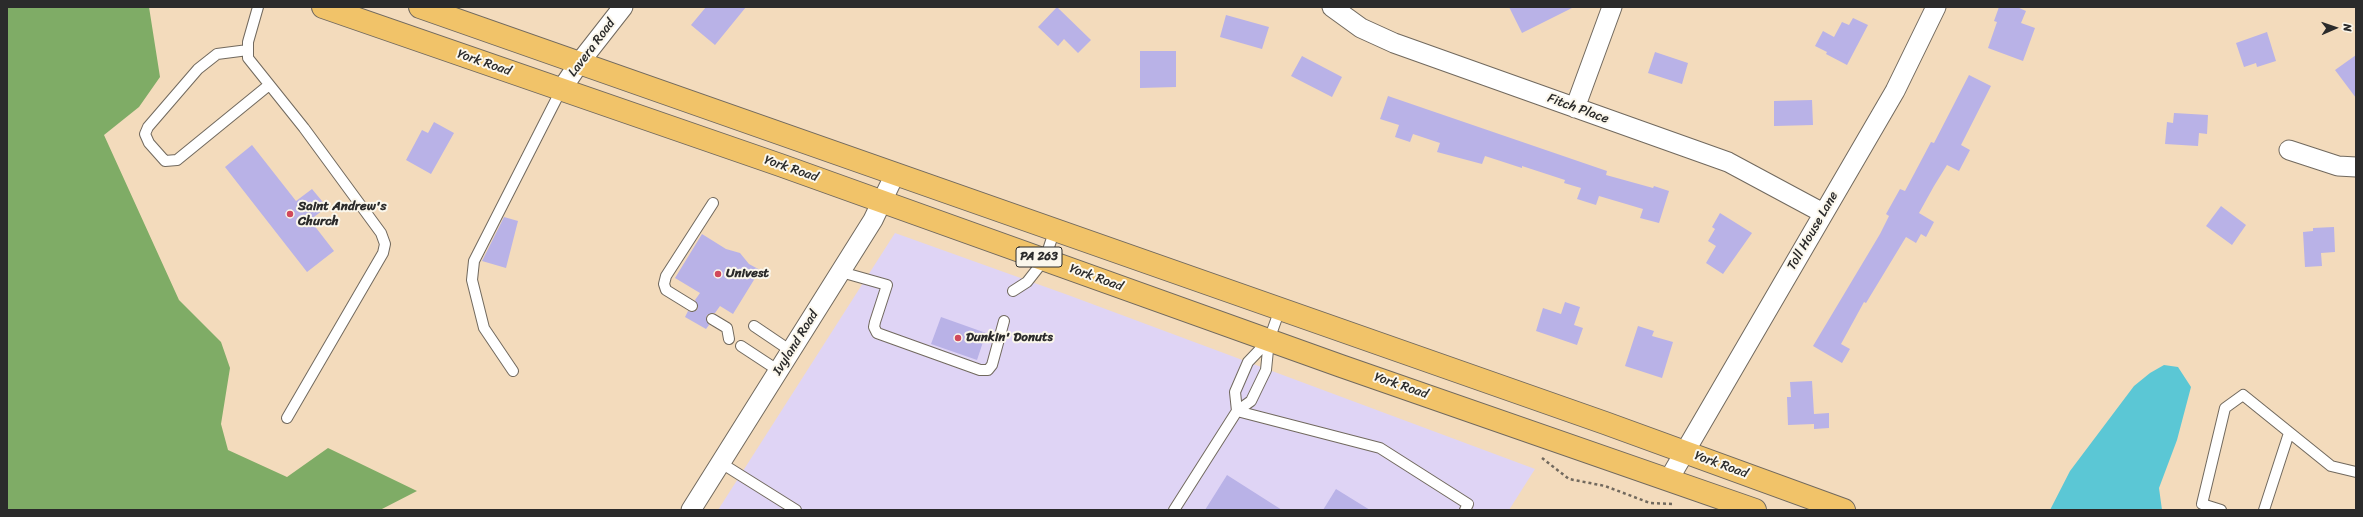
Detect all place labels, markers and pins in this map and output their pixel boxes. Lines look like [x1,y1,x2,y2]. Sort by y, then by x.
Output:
place label: Saint Andrew's Church [298,199,387,230]
marker: Saint Andrew's Church [285,209,295,219]
place label: Univest [726,266,769,282]
marker: Univest [713,269,723,279]
place label: Dunkin' Donuts [966,330,1053,346]
marker: Dunkin' Donuts [953,333,963,343]

